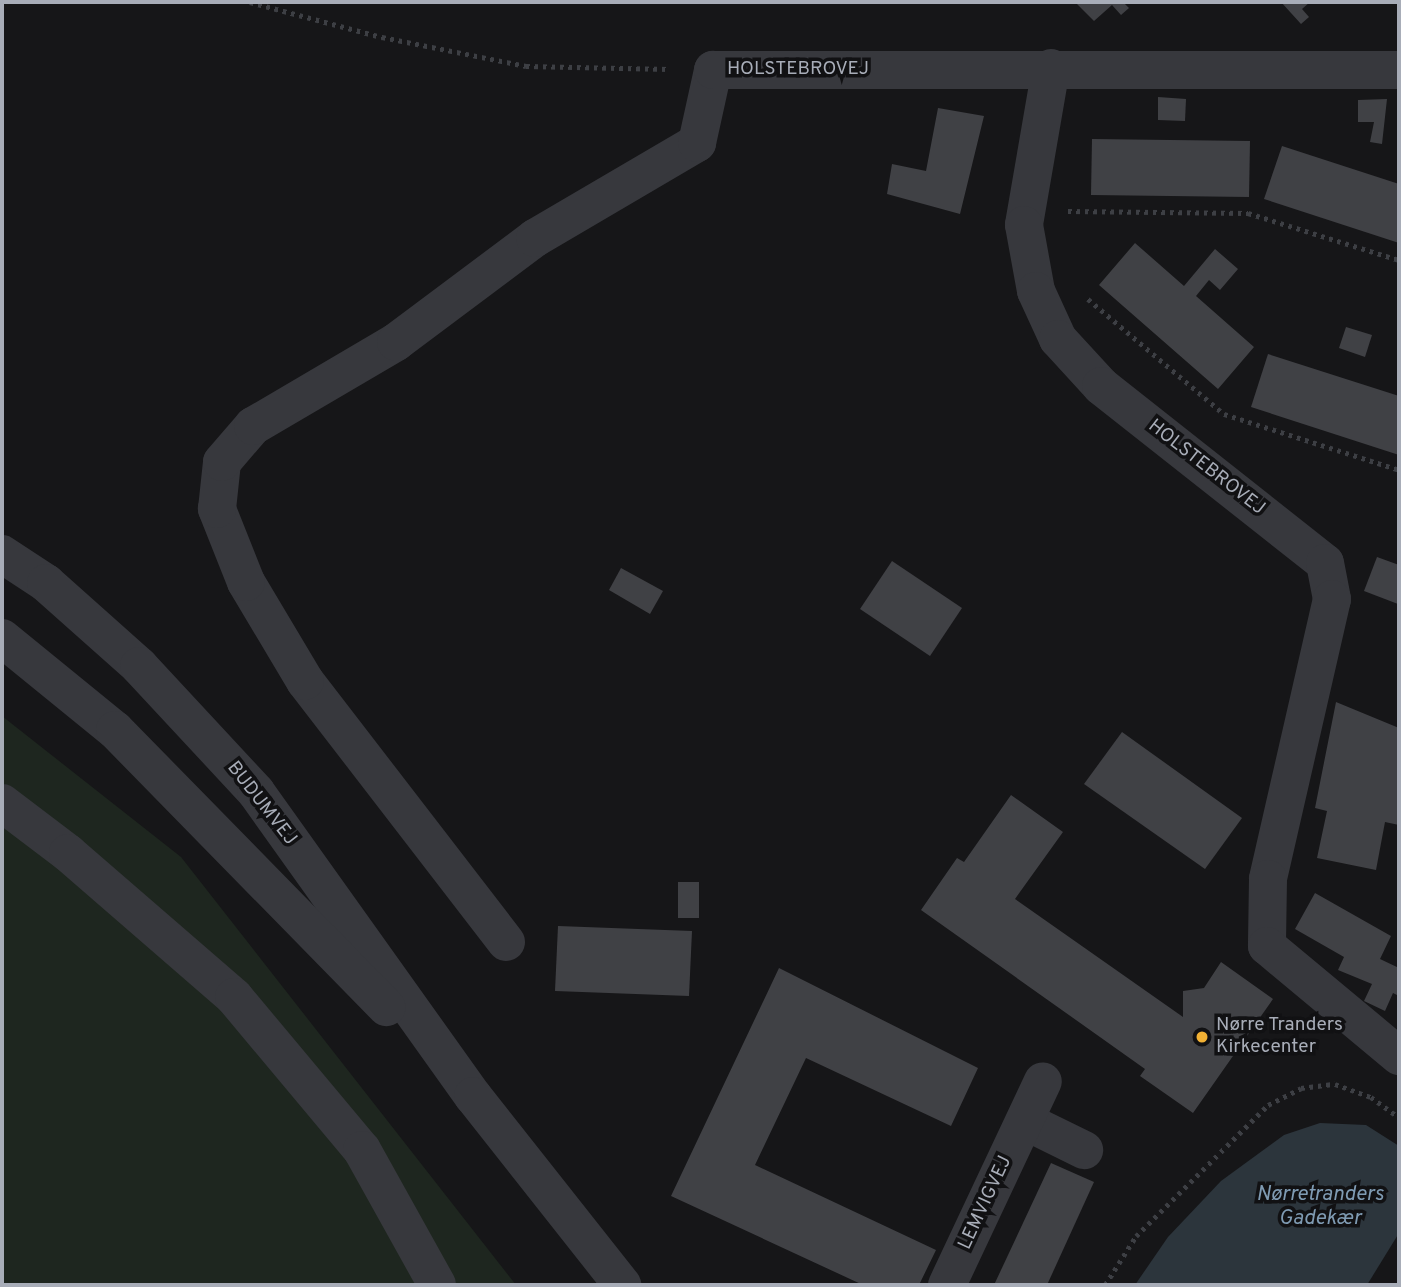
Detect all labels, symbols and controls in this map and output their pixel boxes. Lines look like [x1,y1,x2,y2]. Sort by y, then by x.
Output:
street label: HOLSTEBROVEJ [727,59,869,81]
street label: HOLSTEBROVEJ [1143,415,1269,521]
street label: BUDUMVEJ [221,757,301,851]
place label: Nørre Tranders Kirkecenter [1216,1015,1344,1059]
marker: Nørre Tranders Kirkecenter [1194,1029,1210,1045]
street label: LEMVIGVEJ [954,1152,1018,1254]
water label: Nørretranders Gadekær [1256,1182,1384,1232]

